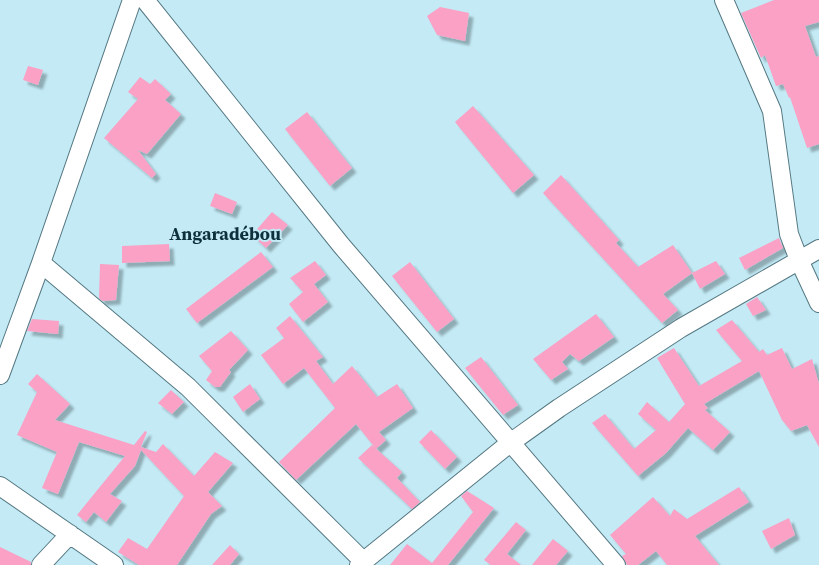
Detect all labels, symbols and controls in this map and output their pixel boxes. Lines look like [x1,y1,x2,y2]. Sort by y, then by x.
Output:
district label: Angaradébou [169,221,281,246]

